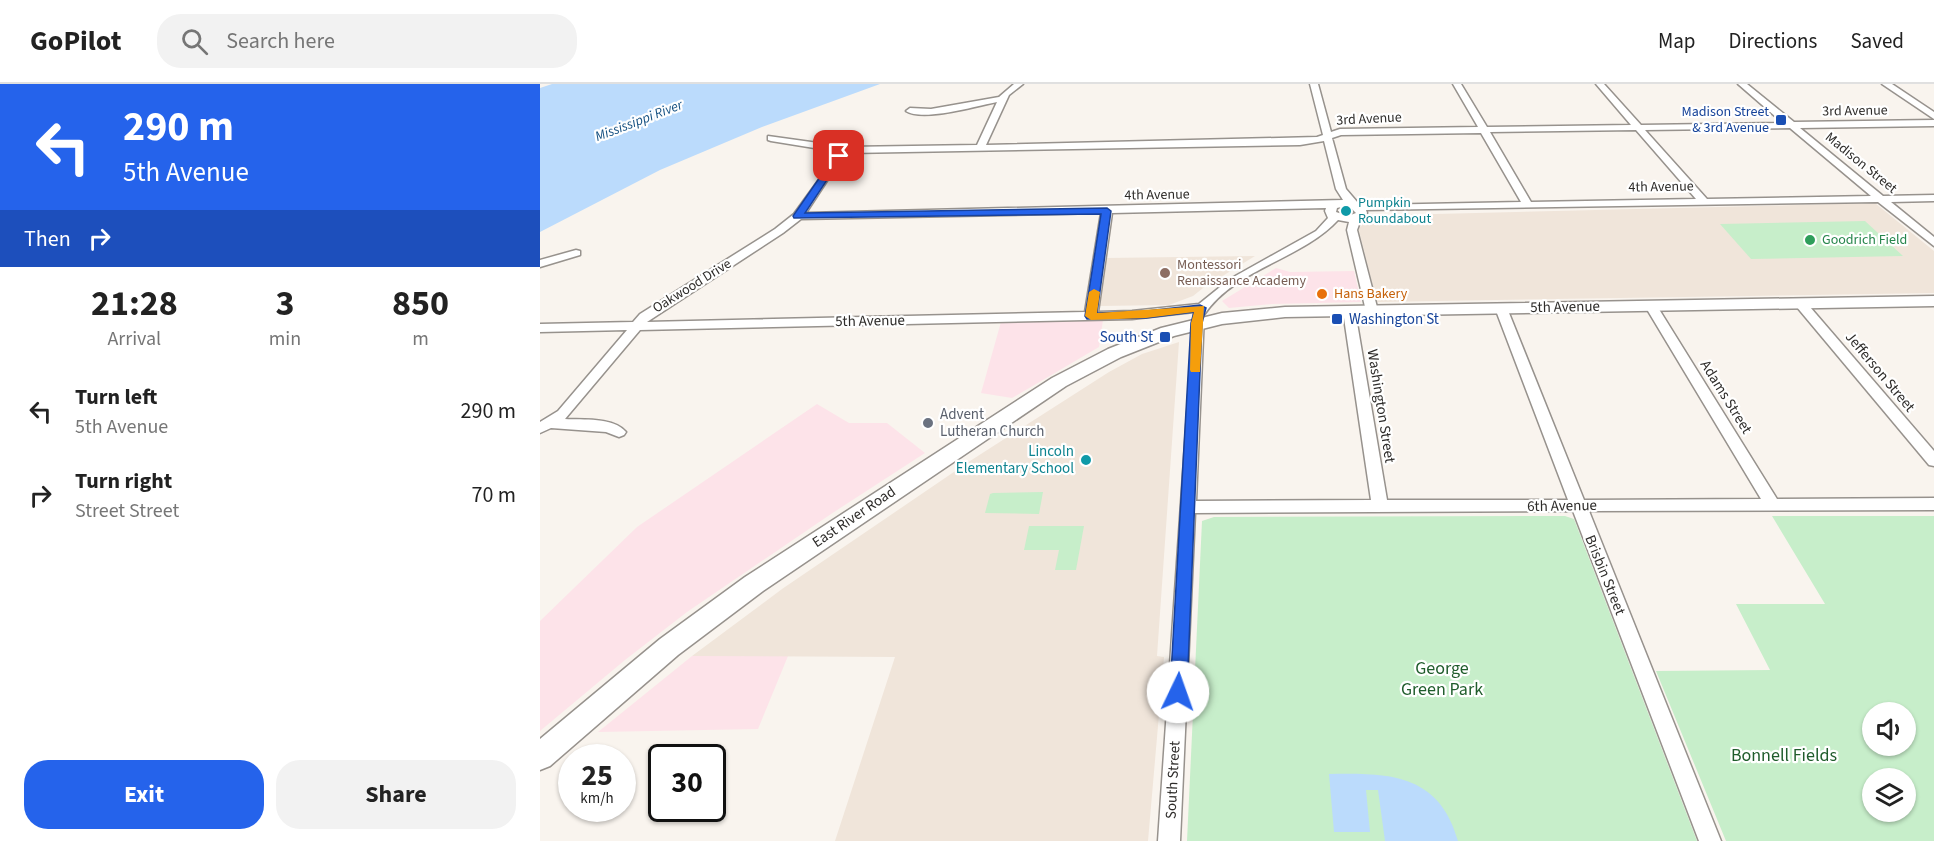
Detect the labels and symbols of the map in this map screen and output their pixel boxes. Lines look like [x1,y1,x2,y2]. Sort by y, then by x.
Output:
water label: Mississippi River [592,95,687,147]
street label: 3rd Avenue [1822,100,1888,122]
place label: Madison Street & 3rd Avenue [1682,102,1769,138]
street label: 3rd Avenue [1336,107,1402,131]
marker: Madison Street & 3rd Avenue [1774,113,1788,127]
street label: Madison Street [1821,128,1901,198]
pin [813,130,864,181]
street label: 4th Avenue [1628,176,1694,198]
street label: 4th Avenue [1124,184,1190,206]
place label: Pumpkin Roundabout [1358,193,1431,229]
marker: Pumpkin Roundabout [1339,204,1353,218]
place label: Goodrich Field [1822,230,1907,250]
marker: Goodrich Field [1803,233,1817,247]
street label: Oakwood Drive [649,254,735,318]
place label: Montessori Renaissance Academy [1177,255,1306,291]
marker: Montessori Renaissance Academy [1158,266,1172,280]
place label: Hans Bakery [1334,284,1408,304]
marker: Hans Bakery [1315,287,1329,301]
street label: 5th Avenue [1530,296,1600,318]
place label: Washington St [1349,309,1439,330]
street label: 5th Avenue [835,310,905,332]
marker: Washington St [1330,312,1344,326]
place label: South St [1100,327,1153,348]
street label: Jefferson Street [1840,327,1920,417]
marker: South St [1158,330,1172,344]
street label: Washington Street [1362,348,1400,464]
street label: Adams Street [1695,356,1757,438]
place label: Advent Lutheran Church [940,404,1045,442]
marker: Advent Lutheran Church [921,416,935,430]
place label: Lincoln Elementary School [956,441,1074,479]
marker: Lincoln Elementary School [1079,453,1093,467]
street label: East River Road [808,481,900,553]
street label: 6th Avenue [1527,495,1597,517]
street label: Brisbin Street [1579,532,1631,618]
park label: George Green Park [1401,656,1483,702]
position arrow [1146,660,1210,724]
street label: South Street [1160,740,1186,820]
park label: Bonnell Fields [1731,743,1837,768]
speed limit sign: 30 [648,744,726,822]

